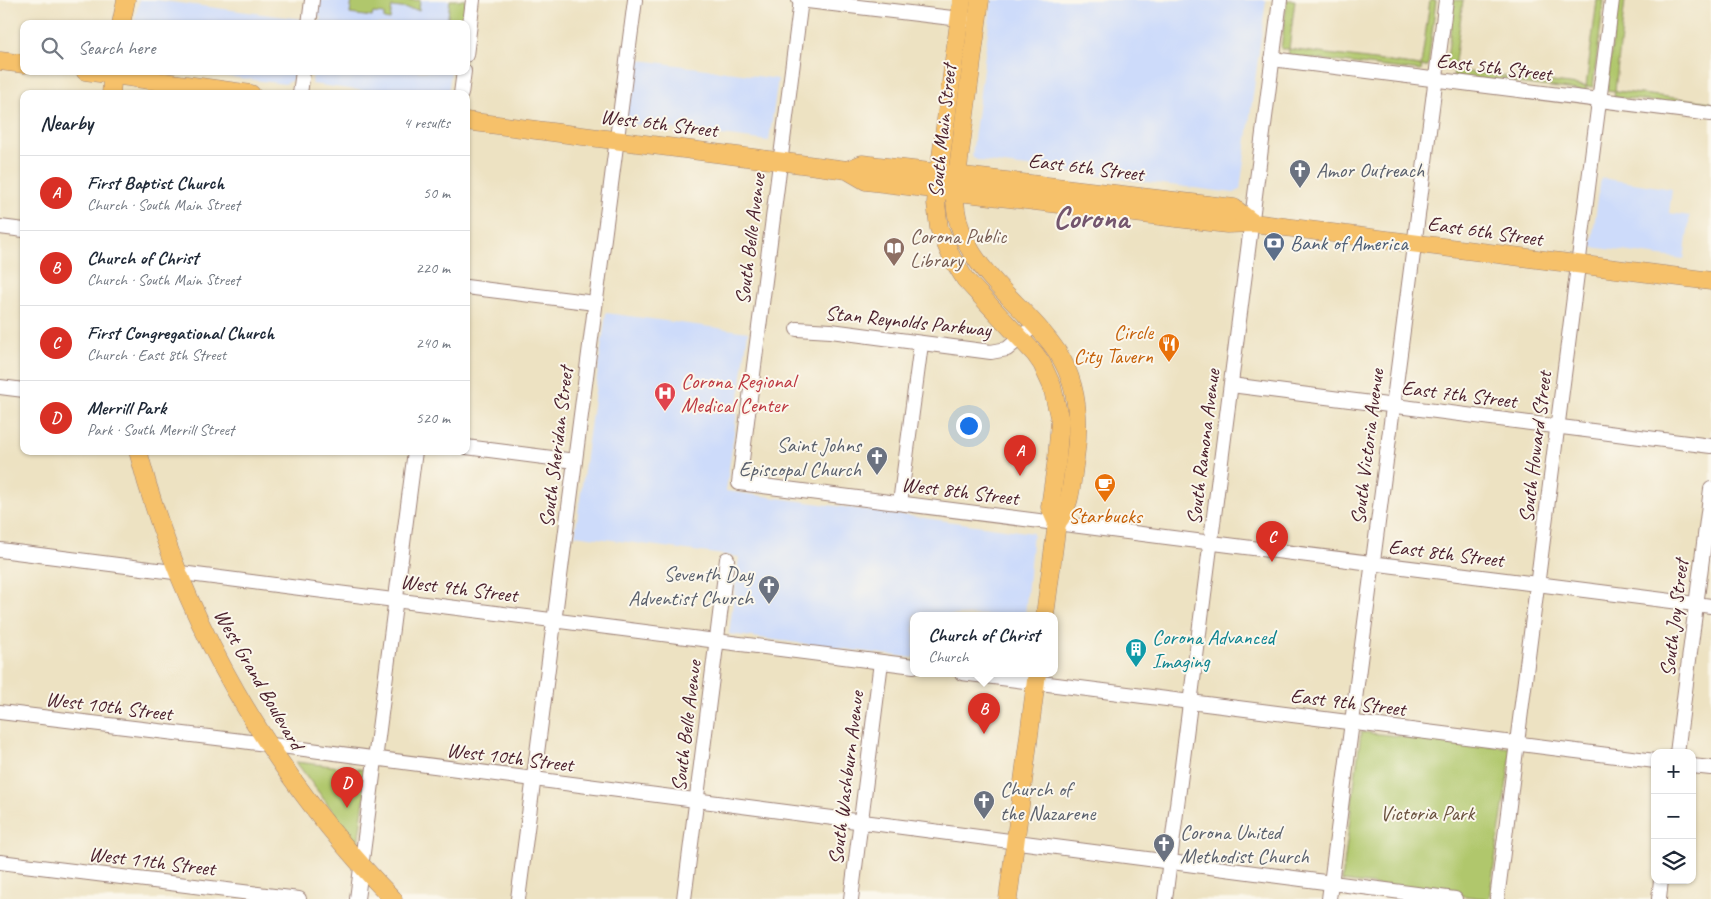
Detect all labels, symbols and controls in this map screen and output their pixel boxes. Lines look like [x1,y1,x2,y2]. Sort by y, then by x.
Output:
search box [20,20,470,75]
icon: search [38,34,66,62]
text: Search here [78,36,155,60]
street label: East 5th Street [1435,47,1555,87]
street label: South Main Street [922,60,962,199]
street label: West 6th Street [599,103,721,143]
text: Nearby [40,110,93,136]
text: 4 results [403,113,450,133]
street label: East 6th Street [1027,147,1147,187]
place label: Amor Outreach [1316,157,1425,183]
church icon: Amor Outreach [1288,158,1312,189]
street label: South Belle Avenue [729,170,771,306]
text: First Baptist Church [87,171,224,195]
text: A [52,183,60,203]
text: 50 m [423,183,450,203]
text: Church · South Main Street [87,195,240,215]
district label: Corona [1053,198,1132,237]
street label: East 6th Street [1426,210,1546,252]
place label: Corona Public Library [910,223,1008,273]
place label: Bank of America [1290,230,1409,256]
bank icon: Bank of America [1262,231,1286,262]
library icon: Corona Public Library [882,236,906,267]
text: Church of Christ [87,246,198,270]
text: B [52,258,60,278]
text: 220 m [416,258,450,278]
text: Church · South Main Street [87,270,240,290]
street label: Stan Reynolds Parkway [824,299,994,343]
place label: Circle City Tavern [1073,319,1154,369]
text: First Congregational Church [87,321,274,345]
restaurant icon: Circle City Tavern [1157,332,1181,363]
text: C [52,333,60,353]
text: 240 m [416,333,450,353]
text: Church · East 8th Street [87,345,226,365]
street label: South Sheridan Street [533,362,579,529]
street label: South Victoria Avenue [1345,366,1390,526]
street label: South Ramona Avenue [1181,367,1226,526]
place label: Corona Regional Medical Center [681,368,799,418]
street label: South Howard Street [1513,368,1557,524]
street label: East 7th Street [1400,374,1520,414]
hospital icon: Corona Regional Medical Center [653,381,677,412]
text: Merrill Park [87,396,166,420]
text: D [51,408,61,428]
text: 520 m [416,408,450,428]
your location [956,413,982,439]
text: Park · South Merrill Street [87,420,234,440]
place label: Saint Johns Episcopal Church [739,432,863,482]
pin: A [1004,435,1036,476]
church icon: Saint Johns Episcopal Church [865,445,889,476]
street label: West 8th Street [900,471,1022,511]
cafe icon: Starbucks [1093,472,1117,503]
place label: Starbucks [1068,503,1144,529]
pin: C [1256,521,1288,562]
street label: East 8th Street [1387,533,1507,573]
street label: South Joy Street [1654,555,1694,678]
place label: Seventh Day Adventist Church [628,561,755,611]
street label: West 9th Street [399,568,521,608]
church icon: Seventh Day Adventist Church [757,574,781,605]
street label: West Grand Boulevard [208,604,311,756]
popup [910,612,1058,677]
text: Church of Christ [928,623,1040,647]
place label: Corona Advanced Imaging [1152,624,1278,674]
building icon: Corona Advanced Imaging [1124,637,1148,668]
text: Church [928,647,968,667]
street label: South Belle Avenue [665,657,707,793]
street label: East 9th Street [1289,682,1409,722]
street label: West 10th Street [44,685,176,727]
street label: South Washburn Avenue [822,688,870,866]
pin: B [968,693,1000,734]
street label: West 10th Street [445,736,577,778]
map controls [1651,749,1696,884]
button: + [1651,749,1696,794]
pin: D [331,767,363,808]
place label: Church of the Nazarene [1000,776,1096,826]
church icon: Church of the Nazarene [972,789,996,820]
button: − [1651,794,1696,839]
park label: Victoria Park [1380,800,1475,826]
place label: Corona United Methodist Church [1180,819,1309,869]
church icon: Corona United Methodist Church [1152,832,1176,863]
button: layers [1651,839,1696,884]
street label: West 11th Street [87,840,219,882]

